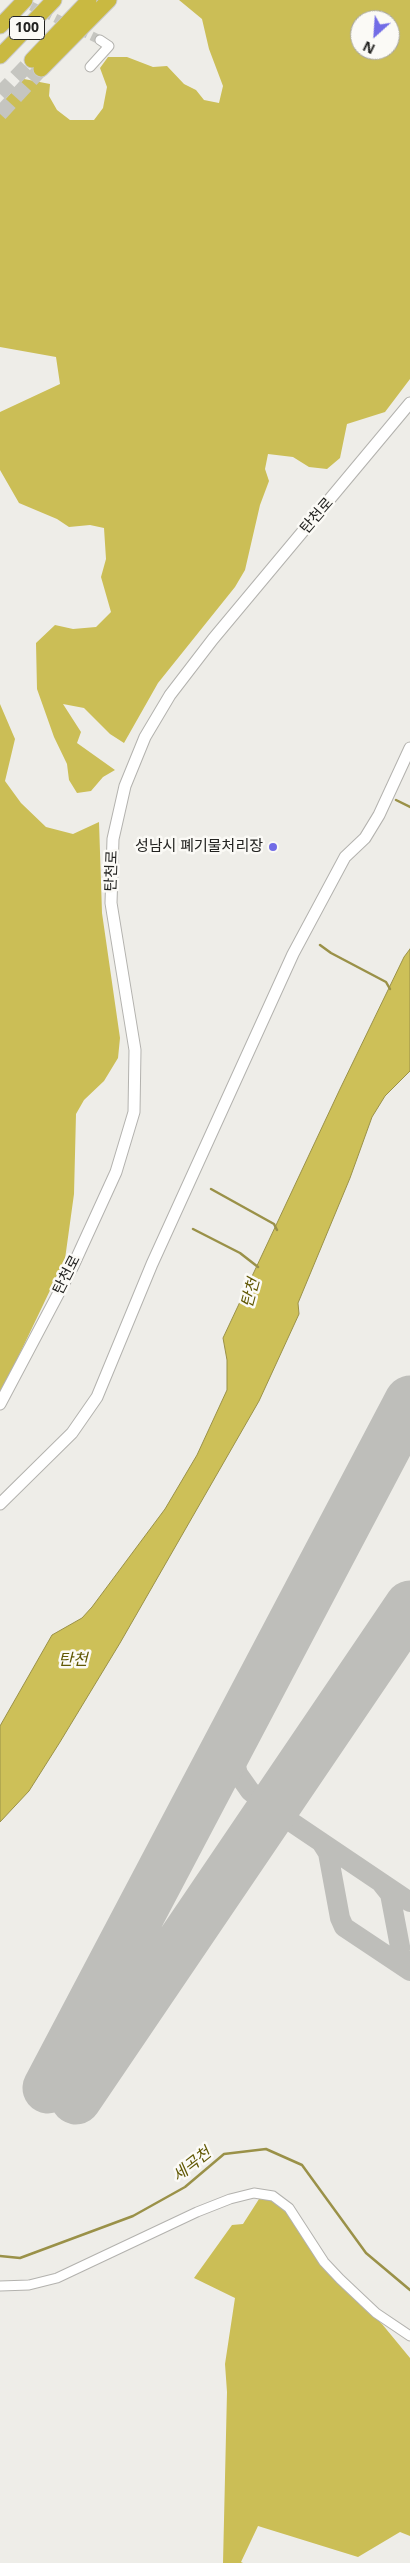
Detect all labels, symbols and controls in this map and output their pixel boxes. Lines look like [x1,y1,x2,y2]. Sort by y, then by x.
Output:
north arrow [350,10,400,60]
road number: 100 [10,16,44,40]
text: N [359,37,378,59]
street label: 탄천로 [297,494,337,538]
place label: 성남시 폐기물처리장 [135,838,263,856]
marker: 성남시 폐기물처리장 [267,841,279,853]
street label: 탄천로 [102,850,122,892]
street label: 탄천로 [50,1252,84,1298]
water label: 탄천 [238,1276,264,1310]
water label: 탄천 [58,1650,88,1670]
water label: 세곡천 [169,2144,215,2186]

